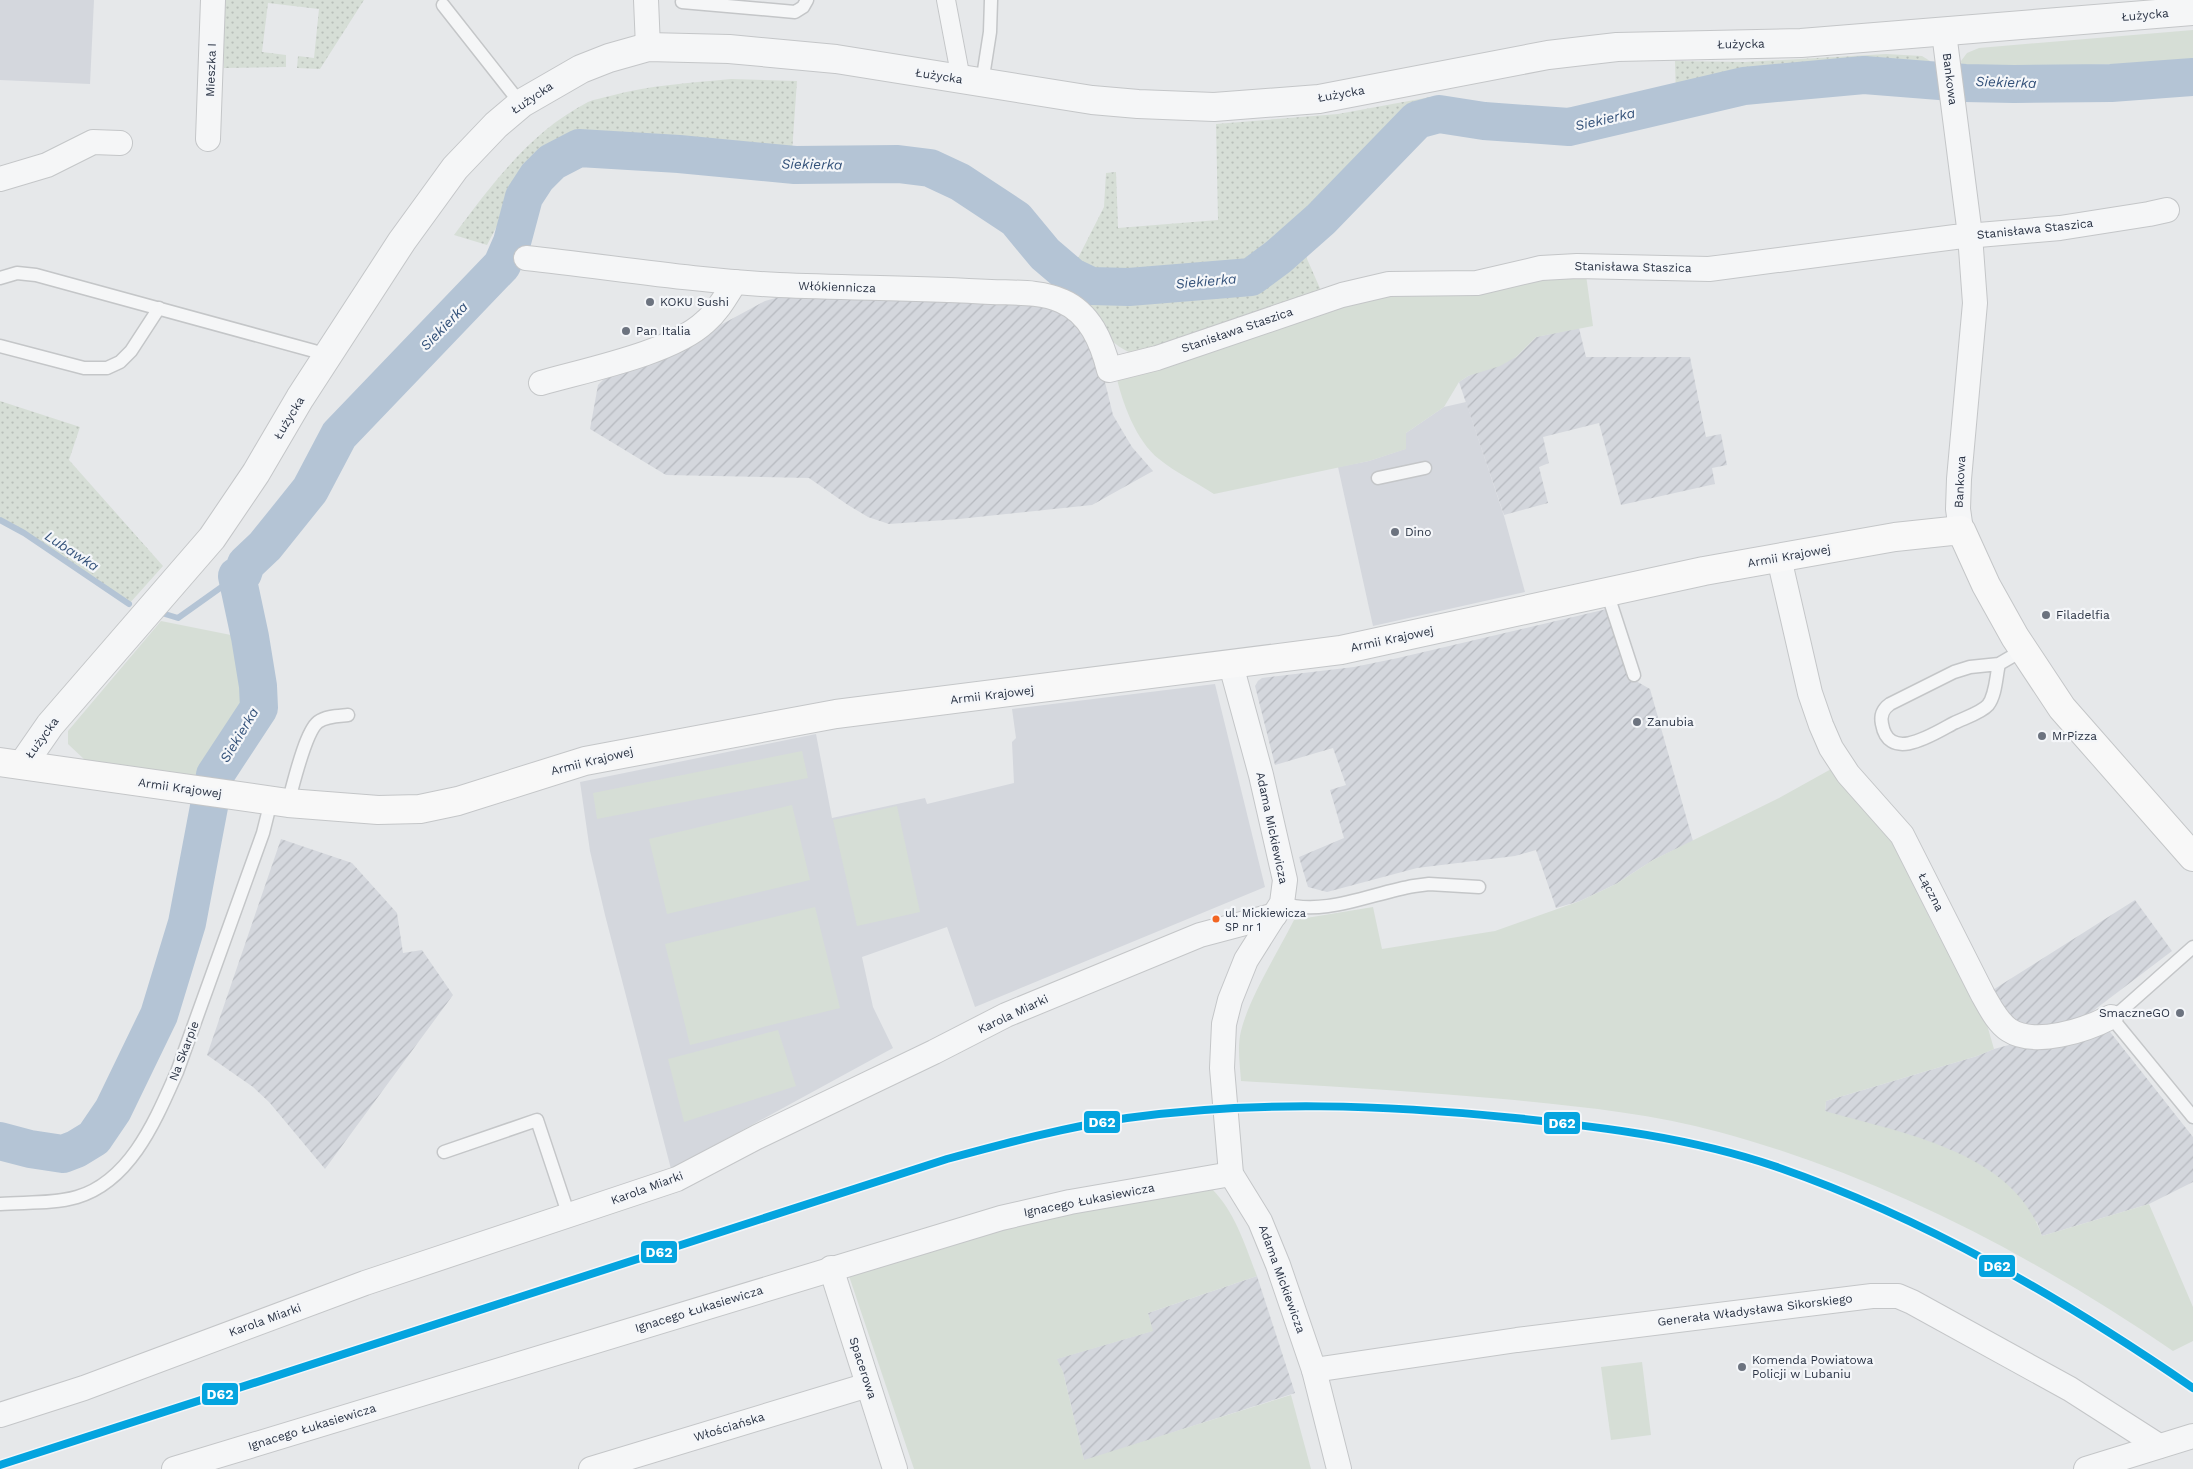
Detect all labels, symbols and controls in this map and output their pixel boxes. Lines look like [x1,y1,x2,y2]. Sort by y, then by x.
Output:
street label: Łużycka [2121,6,2170,24]
street label: Łużycka [1717,37,1765,51]
street label: Mieszka I [203,43,219,97]
street label: Bankowa [1940,52,1960,106]
street label: Łużycka [914,65,964,87]
water label: Siekierka [1975,73,2037,91]
street label: Łużycka [508,79,556,117]
street label: Łużycka [1316,83,1366,105]
water label: Siekierka [1573,104,1637,134]
water label: Siekierka [781,155,843,173]
street label: Stanisława Staszica [1976,216,2094,242]
street label: Stanisława Staszica [1574,259,1692,275]
water label: Siekierka [1175,270,1238,292]
street label: Włókiennicza [798,279,876,295]
place label: KOKU Sushi [660,295,729,309]
marker: KOKU Sushi [644,296,656,308]
water label: Siekierka [417,298,471,354]
street label: Stanisława Staszica [1179,304,1295,356]
place label: Pan Italia [636,324,691,338]
marker: Pan Italia [620,325,632,337]
street label: Łużycka [271,394,307,442]
street label: Bankowa [1952,455,1968,509]
place label: Dino [1405,525,1431,539]
marker: Dino [1389,526,1401,538]
water label: Lubawka [42,528,102,574]
street label: Armii Krajowej [1746,542,1832,570]
place label: Filadelfia [2056,608,2110,622]
marker: Filadelfia [2040,609,2052,621]
street label: Armii Krajowej [1349,623,1435,655]
street label: Armii Krajowej [949,683,1035,707]
water label: Siekierka [216,704,262,765]
street label: Łużycka [22,714,62,761]
place label: Zanubia [1647,715,1694,729]
marker: Zanubia [1631,716,1643,728]
place label: MrPizza [2052,729,2097,743]
marker: MrPizza [2036,730,2048,742]
street label: Armii Krajowej [549,744,635,778]
street label: Adama Mickiewicza [1253,771,1291,886]
street label: Armii Krajowej [137,775,223,801]
street label: Łączna [1915,870,1947,914]
place label: ul. Mickiewicza SP nr 1 [1225,907,1306,934]
marker: ul. Mickiewicza SP nr 1 [1211,914,1221,924]
street label: Karola Miarki [976,992,1050,1036]
place label: SmaczneGO [2099,1006,2170,1020]
marker: SmaczneGO [2174,1007,2186,1019]
street label: Na Skarpie [166,1019,202,1083]
line badge: D62 [1083,1110,1121,1134]
line badge: D62 [1543,1111,1581,1135]
text: D62 [1088,1114,1116,1130]
text: D62 [1548,1115,1576,1131]
street label: Karola Miarki [609,1168,685,1208]
street label: Ignacego Łukasiewicza [1022,1180,1156,1220]
street label: Adama Mickiewicza [1256,1223,1308,1335]
line badge: D62 [640,1240,678,1264]
text: D62 [645,1244,673,1260]
line badge: D62 [1978,1254,2016,1278]
text: D62 [1983,1258,2011,1274]
street label: Ignacego Łukasiewicza [633,1283,765,1335]
street label: Generała Władysława Sikorskiego [1657,1291,1853,1329]
street label: Karola Miarki [227,1300,303,1340]
street label: Spacerowa [846,1335,880,1401]
place label: Komenda Powiatowa Policji w Lubaniu [1752,1353,1873,1381]
marker: Komenda Powiatowa Policji w Lubaniu [1736,1361,1748,1373]
line badge: D62 [201,1382,239,1406]
text: D62 [206,1386,234,1402]
street label: Ignacego Łukasiewicza [246,1401,378,1453]
street label: Włościańska [692,1410,766,1444]

